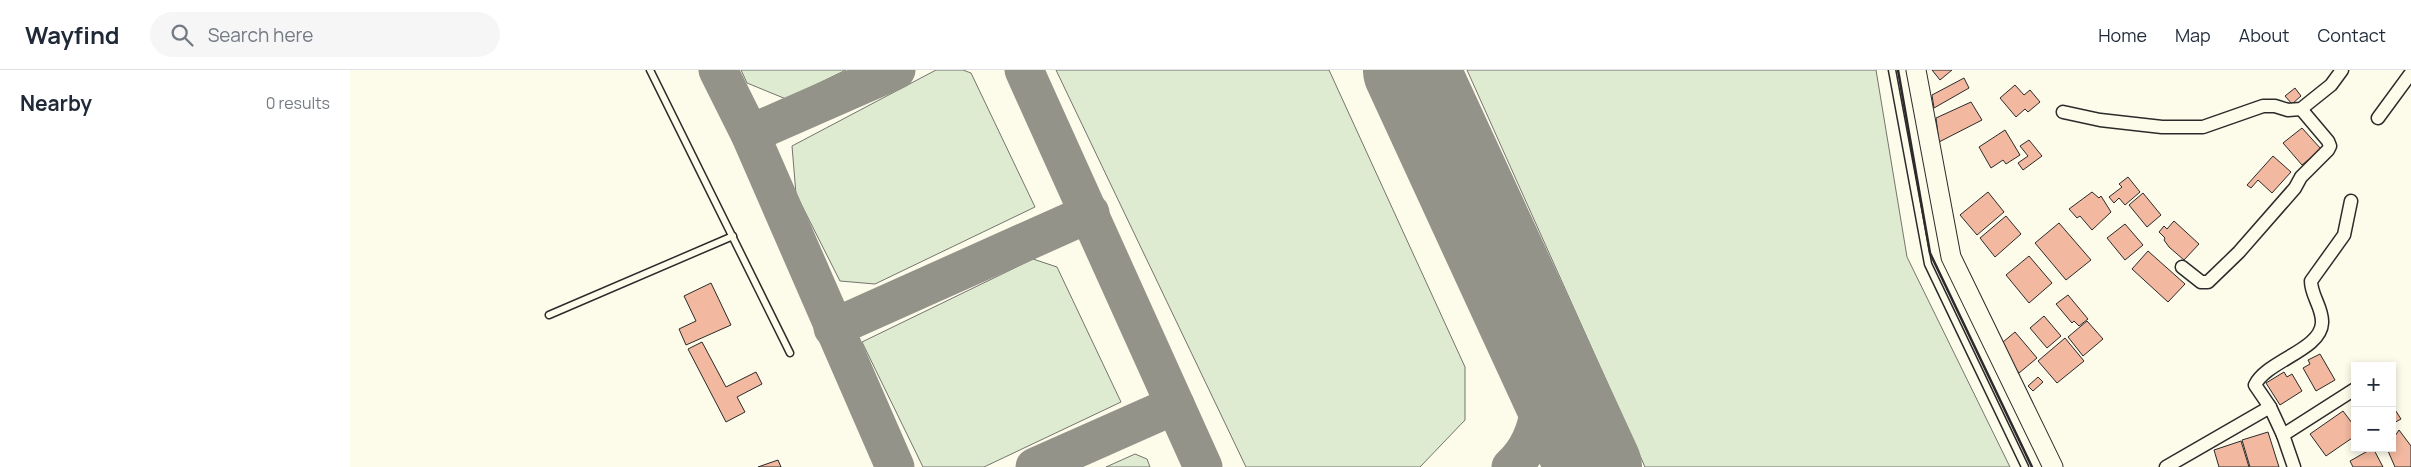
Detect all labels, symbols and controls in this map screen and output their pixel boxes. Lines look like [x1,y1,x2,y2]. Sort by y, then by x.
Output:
search box [150,12,500,57]
text: Wayfind [25,18,120,51]
icon: search [168,21,196,49]
text: Search here [208,22,313,48]
text: Home [2098,23,2147,47]
text: Map [2175,23,2211,47]
text: About [2239,23,2289,47]
text: Contact [2317,23,2386,47]
text: Nearby [20,89,92,117]
text: 0 results [266,92,330,114]
map controls [2351,362,2396,452]
button: + [2351,362,2396,407]
button: − [2351,407,2396,452]

